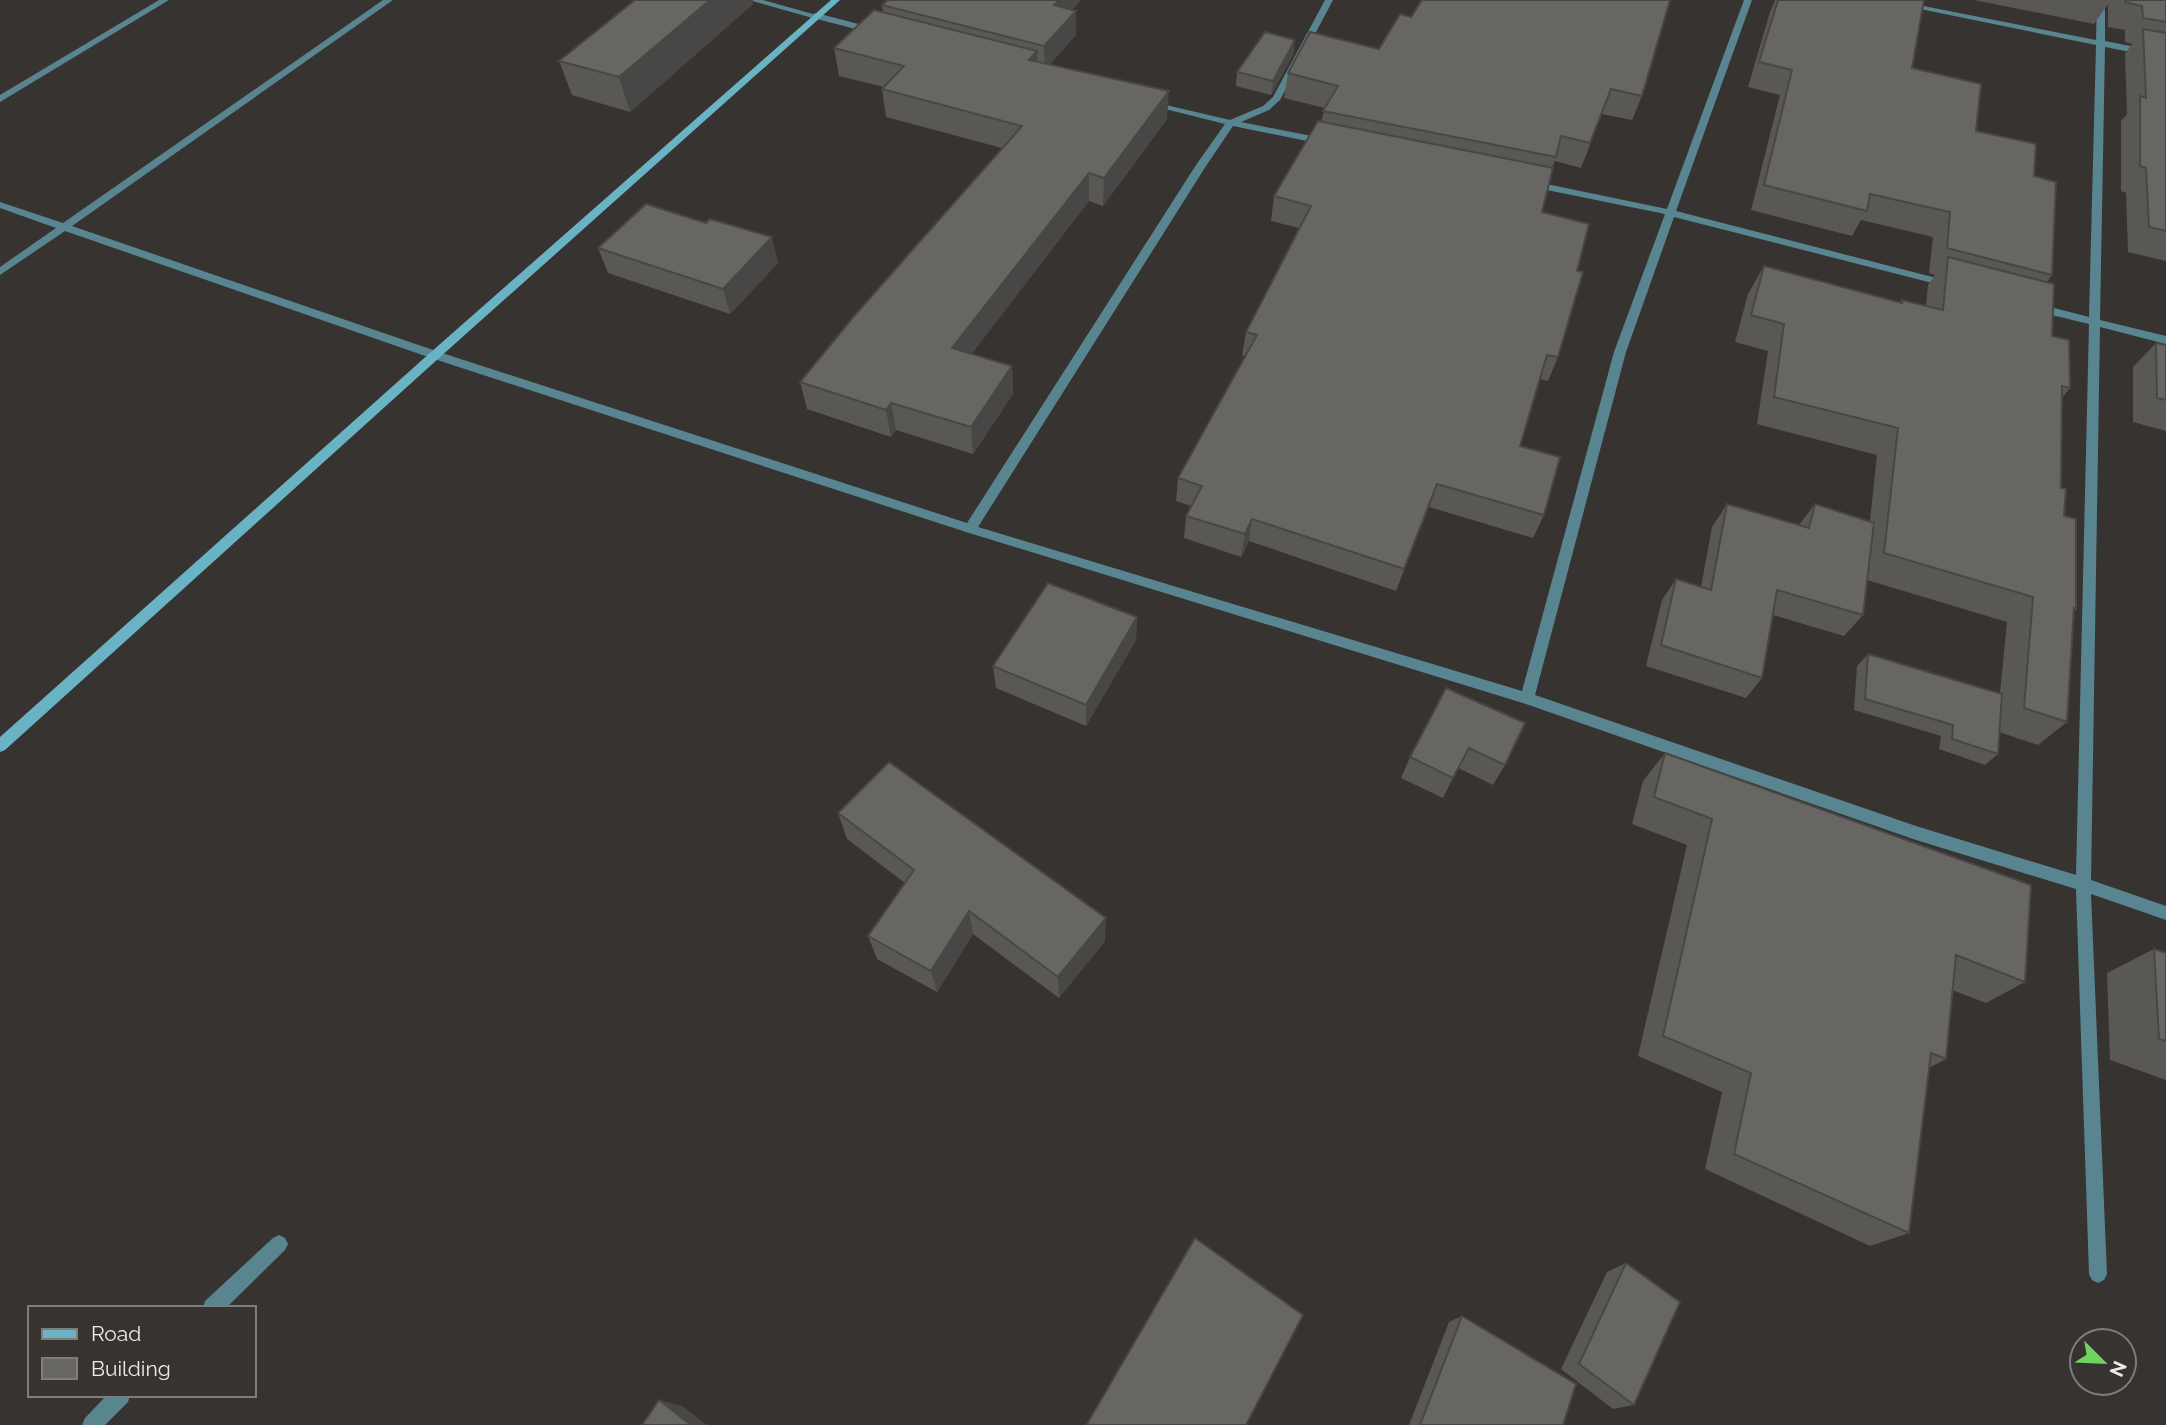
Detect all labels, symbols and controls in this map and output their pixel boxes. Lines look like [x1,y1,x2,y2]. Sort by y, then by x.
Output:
legend [28,1306,256,1397]
text: Road [91,1321,141,1346]
north arrow [2068,1327,2138,1397]
text: Building [91,1356,171,1381]
text: N [2106,1358,2132,1380]

